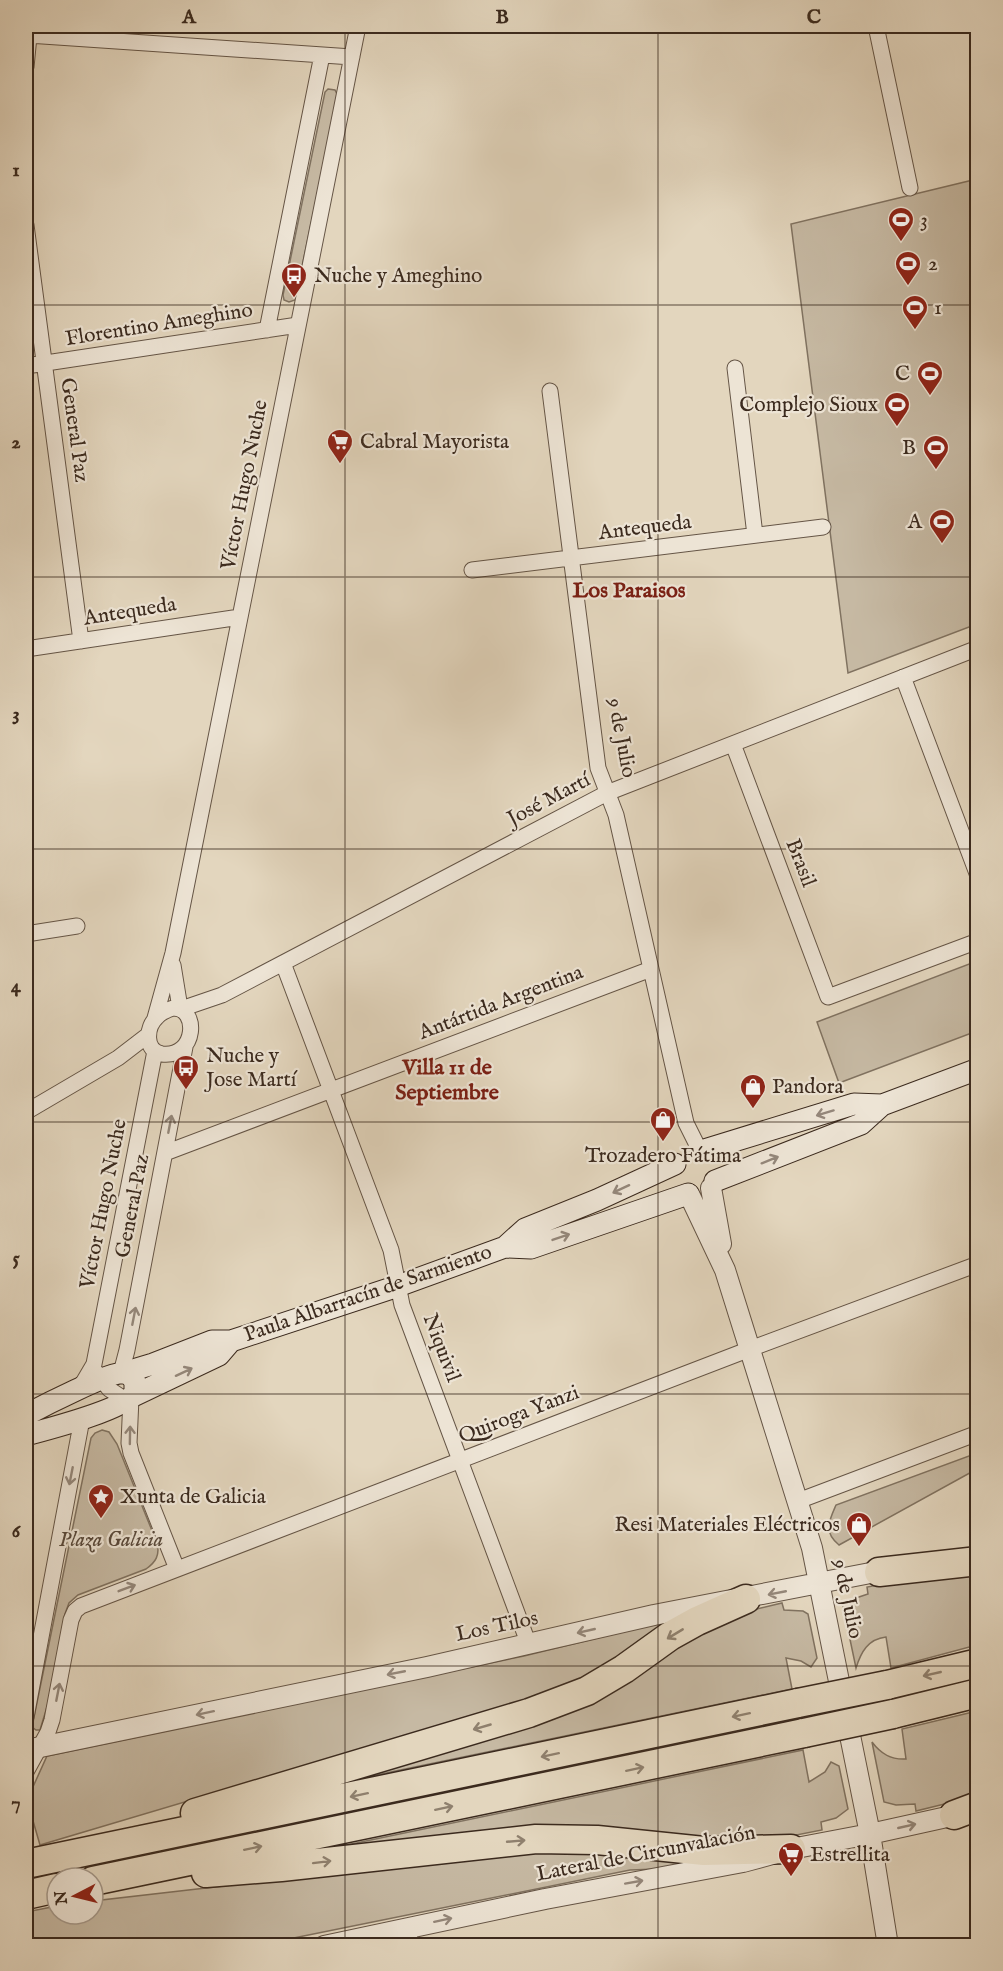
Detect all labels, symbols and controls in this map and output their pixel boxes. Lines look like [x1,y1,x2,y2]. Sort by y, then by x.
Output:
text: A [181,5,197,30]
text: B [495,5,509,30]
text: C [807,5,821,30]
text: 1 [12,158,20,183]
sports icon: 3 [886,205,916,243]
place label: 3 [920,207,928,234]
sports icon: 2 [893,249,923,287]
place label: 2 [928,251,938,278]
bus stop icon: Nuche y Ameghino [279,261,309,299]
place label: Nuche y Ameghino [314,263,482,290]
sports icon: 1 [900,293,930,331]
place label: 1 [934,295,942,322]
street label: Florentino Ameghino [63,297,255,353]
sports icon: C [915,359,945,397]
place label: C [895,361,910,388]
street label: General Paz [53,376,95,484]
sports icon: Complejo Sioux [882,390,912,428]
place label: Complejo Sioux [739,392,878,419]
street label: Víctor Hugo Nuche [215,397,275,573]
supermarket icon: Cabral Mayorista [325,427,355,465]
place label: Cabral Mayorista [360,429,510,456]
text: 2 [11,430,21,455]
sports icon: B [921,433,951,471]
place label: B [902,435,916,462]
sports icon: A [927,507,957,545]
street label: Antequeda [596,509,694,547]
place label: A [907,509,923,536]
district label: Los Paraisos [572,577,686,605]
street label: Antequeda [81,591,179,633]
street label: 9 de Julio [600,695,642,780]
text: 3 [12,702,20,727]
street label: José Martí [501,766,596,834]
street label: Brasil [779,835,822,891]
street label: Antártida Argentina [414,959,588,1047]
text: 4 [11,974,22,999]
place label: Nuche y Jose Martí [204,1043,298,1094]
bus stop icon: Nuche y Jose Martí [171,1053,201,1091]
district label: Villa 11 de Septiembre [395,1054,499,1107]
shop icon: Pandora [738,1072,768,1110]
place label: Pandora [772,1074,844,1101]
shop icon: Trozadero Fátima [648,1105,678,1143]
one-way arrow [816,1108,835,1119]
one-way arrow [165,1115,176,1135]
street label: Víctor Hugo Nuche [74,1116,134,1292]
place label: Trozadero Fátima [585,1143,742,1170]
street label: General Paz [110,1152,156,1260]
one-way arrow [760,1153,778,1164]
one-way arrow [613,1183,631,1195]
one-way arrow [551,1231,570,1242]
street label: Paula Albarracín de Sarmiento [240,1239,496,1349]
text: 5 [12,1246,20,1271]
one-way arrow [129,1307,140,1326]
street label: Niquivil [416,1310,466,1386]
one-way arrow [175,1365,193,1377]
street label: Quiroga Yanzi [455,1380,583,1450]
one-way arrow [124,1426,136,1446]
one-way arrow [65,1466,76,1485]
place icon: Xunta de Galicia [86,1482,116,1520]
place label: Xunta de Galicia [120,1484,267,1511]
shop icon: Resi Materiales Eléctricos [844,1510,874,1548]
place label: Resi Materiales Eléctricos [615,1512,840,1539]
text: 6 [12,1519,22,1544]
park label: Plaza Galicia [59,1527,163,1554]
street label: 9 de Julio [825,1556,869,1641]
one-way arrow [117,1582,136,1593]
one-way arrow [768,1588,788,1599]
street label: Los Tilos [453,1605,541,1649]
one-way arrow [577,1626,596,1637]
one-way arrow [667,1628,684,1640]
one-way arrow [387,1668,406,1679]
one-way arrow [923,1669,942,1681]
one-way arrow [53,1682,64,1702]
one-way arrow [196,1708,215,1719]
one-way arrow [732,1710,751,1721]
one-way arrow [473,1722,492,1733]
one-way arrow [541,1750,560,1761]
one-way arrow [625,1762,644,1774]
one-way arrow [350,1790,369,1801]
text: 7 [11,1791,21,1816]
one-way arrow [434,1802,453,1813]
one-way arrow [898,1819,917,1831]
street label: Lateral de Circunvalación [534,1820,758,1888]
one-way arrow [505,1835,525,1846]
supermarket icon: Estrellita [776,1840,806,1878]
one-way arrow [243,1842,262,1853]
place label: Estrellita [810,1842,891,1869]
one-way arrow [311,1856,331,1867]
north arrow [45,1866,105,1926]
one-way arrow [624,1876,644,1887]
text: N [51,1889,73,1907]
one-way arrow [433,1914,452,1926]

